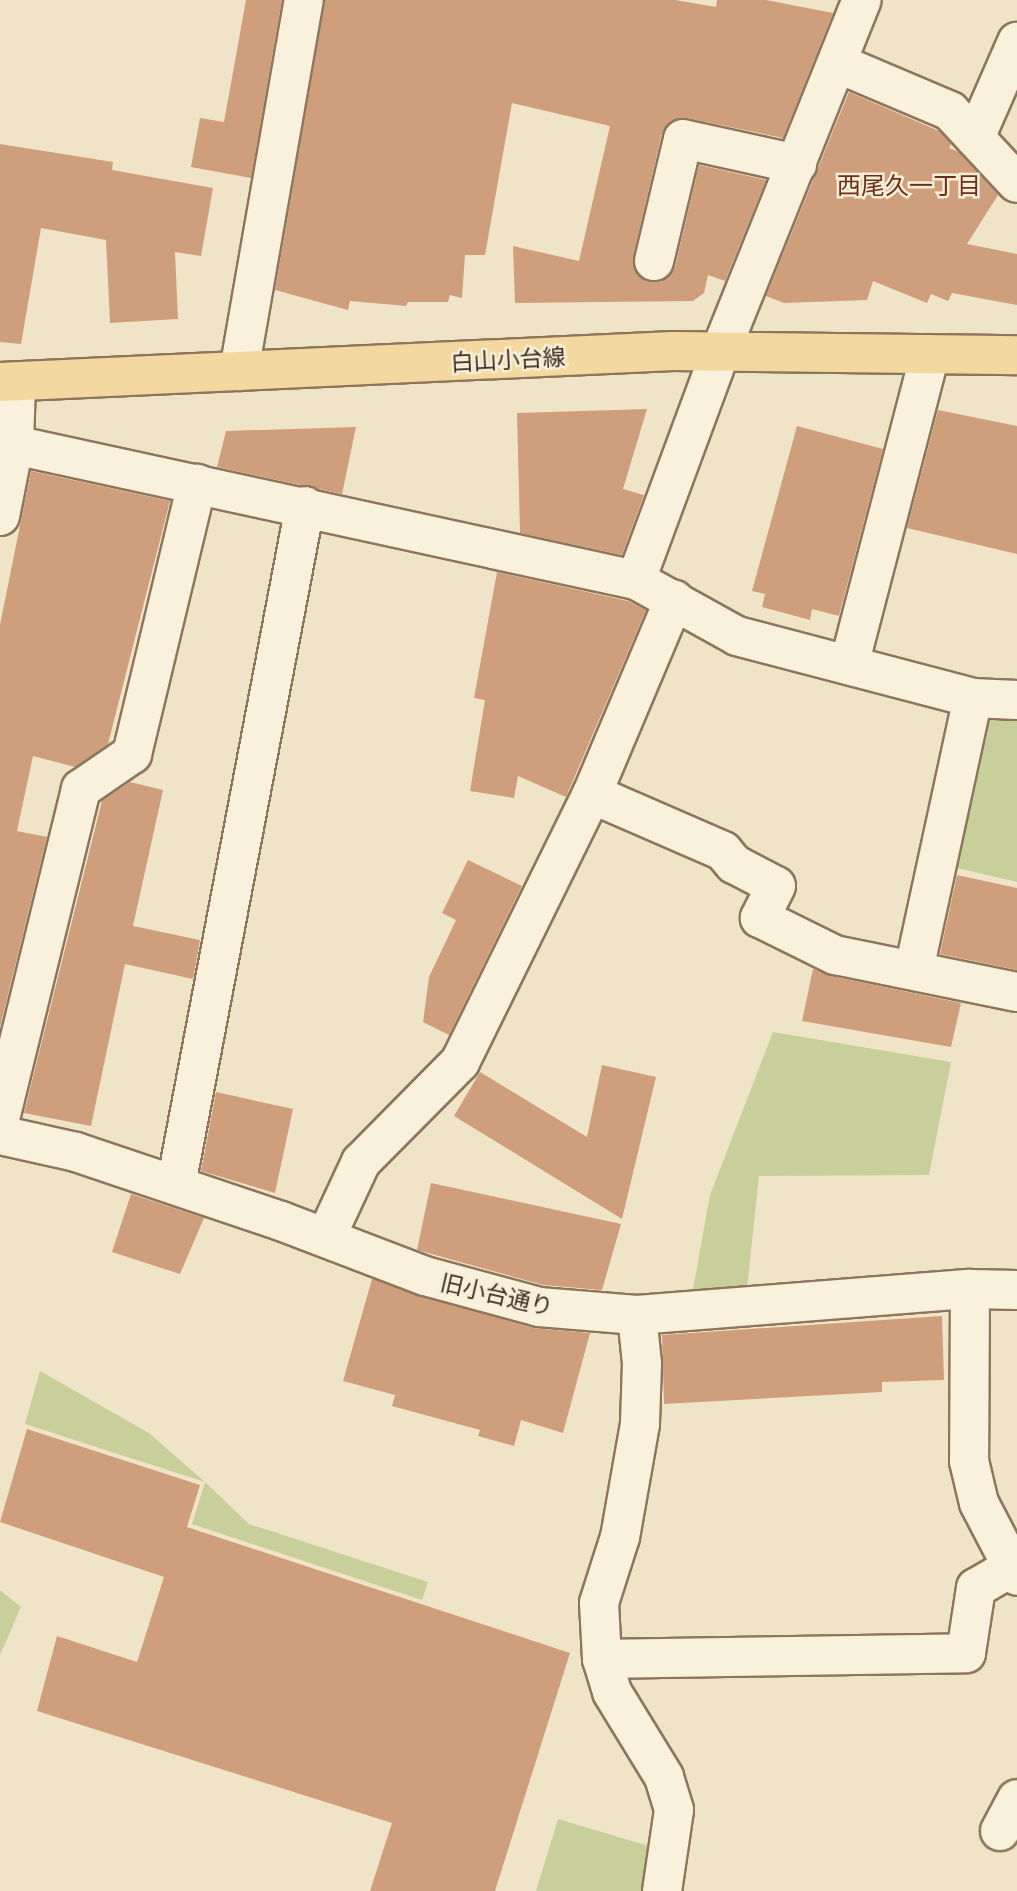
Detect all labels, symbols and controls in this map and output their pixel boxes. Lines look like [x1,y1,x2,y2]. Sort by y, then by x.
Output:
district label: 西尾久一丁目 [837,170,981,198]
street label: 白山小台線 [450,341,566,375]
street label: 旧小台通り [438,1267,556,1319]

